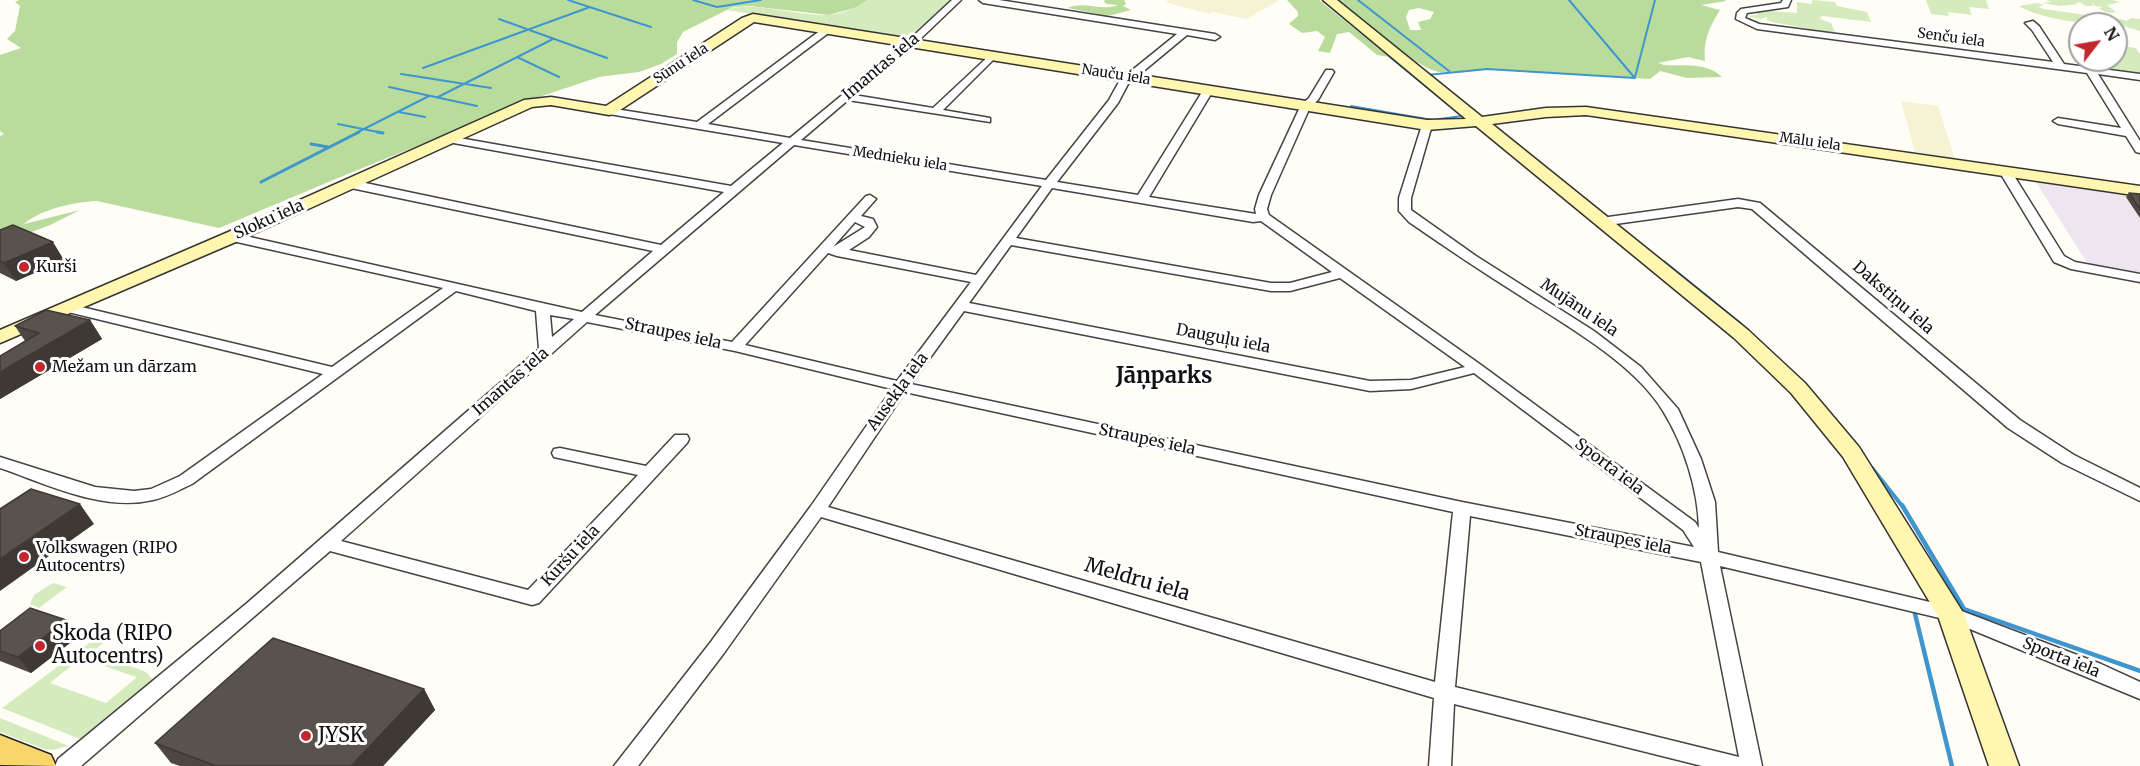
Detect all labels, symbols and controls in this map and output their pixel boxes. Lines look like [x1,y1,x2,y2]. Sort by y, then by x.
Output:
north arrow [2068,12,2128,72]
text: N [2100,23,2124,44]
street label: Senču iela [1916,25,1986,51]
street label: Imantas iela [839,29,923,105]
street label: Sūnu iela [651,40,711,88]
street label: Nauču iela [1080,61,1152,89]
street label: Mālu iela [1778,129,1842,155]
street label: Mednieku iela [852,143,948,175]
street label: Sloku iela [231,196,307,244]
place label: Kurši [36,257,77,277]
street label: Dakstiņu iela [1849,258,1937,338]
marker: Kurši [17,260,31,274]
street label: Mujānu iela [1536,275,1622,341]
street label: Straupes iela [623,314,723,354]
street label: Dauguļu iela [1174,320,1272,358]
street label: Imantas iela [469,344,553,420]
street label: Ausekļa iela [863,349,933,435]
place label: Mežam un dārzam [52,357,197,377]
marker: Mežam un dārzam [33,360,47,374]
district label: Jāņparks [1116,364,1212,390]
street label: Straupes iela [1097,420,1197,460]
street label: Sporta iela [1571,435,1647,499]
street label: Kuršu iela [538,521,604,591]
street label: Straupes iela [1573,521,1673,559]
place label: Volkswagen (RIPO Autocentrs) [36,538,177,576]
marker: Volkswagen (RIPO Autocentrs) [17,550,31,564]
street label: Meldru iela [1082,554,1192,606]
place label: Skoda (RIPO Autocentrs) [52,622,172,669]
street label: Sporta iela [2020,634,2102,682]
marker: Skoda (RIPO Autocentrs) [33,639,47,653]
place label: JYSK [318,724,364,748]
marker: JYSK [299,729,313,743]

